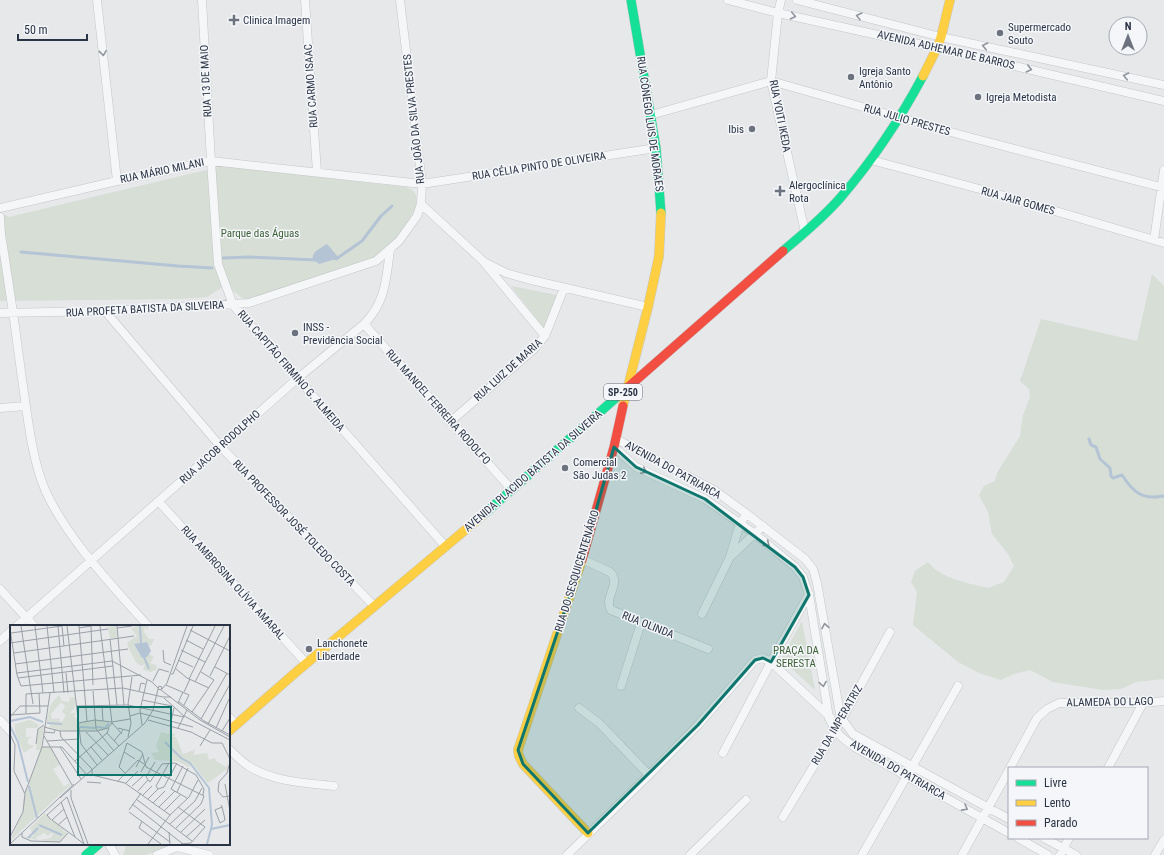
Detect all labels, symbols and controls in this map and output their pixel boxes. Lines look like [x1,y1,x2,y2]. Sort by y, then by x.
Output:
one-way arrow [789,12,796,20]
one-way arrow [855,12,862,21]
marker: Clinica Imagem [228,14,240,26]
place label: Clinica Imagem [243,14,310,27]
scale bar [18,16,87,42]
north arrow [1108,16,1148,56]
text: N [1125,20,1132,33]
place label: Supermercado Souto [1008,21,1071,47]
text: 50 m [24,23,48,37]
street label: AVENIDA ADHEMAR DE BARROS [876,28,1016,72]
marker: Supermercado Souto [995,28,1005,38]
one-way arrow [982,43,988,51]
street label: RUA 13 DE MAIO [198,44,214,118]
street label: RUA CARMO ISAAC [302,44,320,128]
one-way arrow [98,50,107,56]
street label: RUA JOÃO DA SILVA PRESTES [401,53,427,185]
street label: RUA CÔNEGO LUIS DE MORAES [634,56,666,193]
place label: Igreja Santo Antônio [859,65,911,91]
one-way arrow [1025,65,1032,73]
marker: Igreja Santo Antônio [846,72,856,82]
one-way arrow [1123,73,1129,81]
street label: RUA YOITI IKEDA [767,79,793,154]
place label: Igreja Metodista [986,91,1057,104]
marker: Igreja Metodista [973,92,983,102]
street label: RUA JULIO PRESTES [862,101,952,139]
place label: Ibis [728,123,744,136]
marker: Ibis [747,124,757,134]
street label: RUA CÉLIA PINTO DE OLIVEIRA [471,149,607,183]
street label: RUA MÁRIO MILANI [119,156,205,186]
place label: Alergoclínica Rota [789,179,846,205]
street label: RUA JAIR GOMES [980,184,1057,218]
marker: Alergoclínica Rota [774,185,786,197]
park label: Parque das Águas [221,227,299,240]
street label: RUA PROFETA BATISTA DA SILVEIRA [65,298,225,320]
street label: RUA CAPITÃO FIRMINO G. ALMEIDA [235,308,348,435]
place label: INSS - Previdência Social [303,321,383,347]
marker: INSS - Previdência Social [290,328,300,338]
street label: RUA LUIZ DE MARIA [471,336,545,404]
street label: RUA MANOEL FERREIRA RODOLFO [383,347,493,467]
road number: SP-250 [604,384,642,400]
street label: RUA JACOB RODOLPHO [177,407,263,487]
street label: AVENIDA PLACIDO BATISTA DA SILVEIRA [461,407,605,534]
street label: AVENIDA DO PATRIARCA [623,438,724,502]
place label: Comercial São Judas 2 [573,456,626,482]
street label: RUA PROFESSOR JOSÉ TOLEDO COSTA [230,457,358,589]
marker: Comercial São Judas 2 [560,463,570,473]
one-way arrow [640,466,648,474]
street label: RUA DO SESQUICENTENÁRIO [552,509,602,633]
street label: RUA AMBROSINA OLÍVIA AMARAL [178,523,288,643]
one-way arrow [763,540,770,547]
street label: RUA OLINDA [620,609,676,642]
one-way arrow [821,623,830,629]
inset map [10,625,230,845]
place label: Lanchonete Liberdade [317,637,368,663]
marker: Lanchonete Liberdade [304,644,314,654]
park label: PRAÇA DA SERESTA [773,644,820,670]
one-way arrow [818,681,826,687]
street label: RUA DA IMPERATRIZ [809,683,865,767]
street label: ALAMEDA DO LAGO [1066,695,1154,709]
street label: AVENIDA DO PATRIARCA [848,737,948,803]
legend [1008,767,1148,839]
text: Livre [1044,776,1067,790]
text: Lento [1044,796,1071,810]
one-way arrow [961,804,968,811]
text: Parado [1044,816,1077,830]

